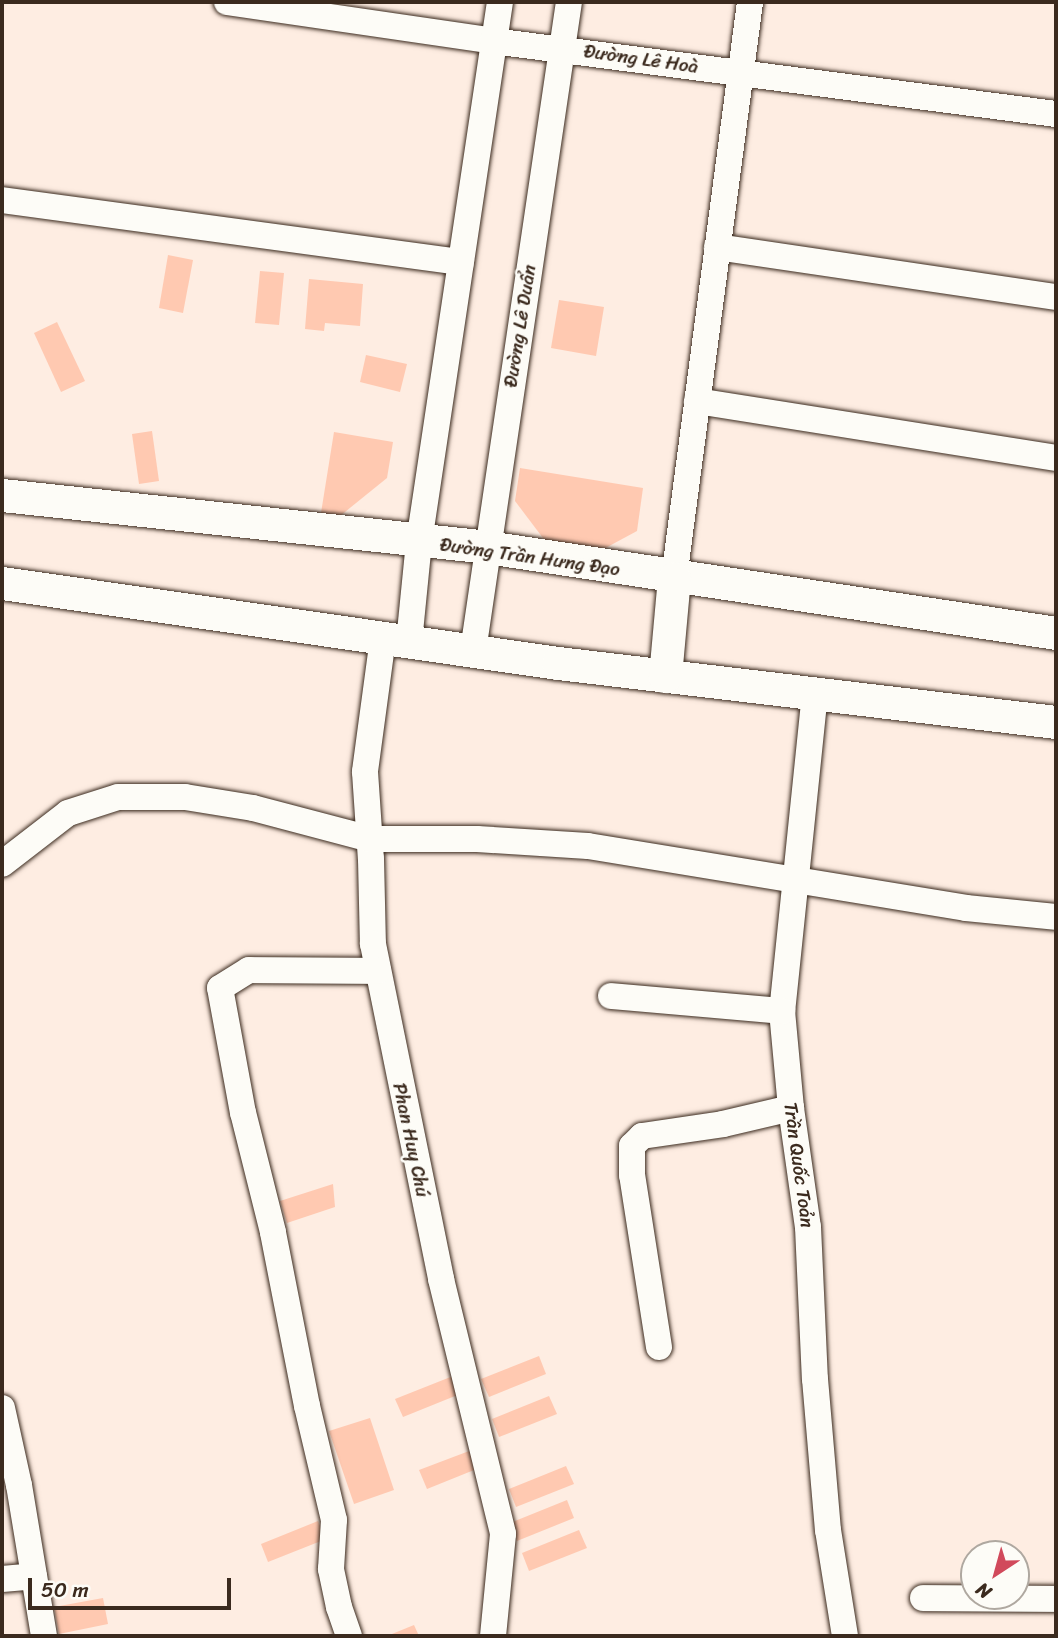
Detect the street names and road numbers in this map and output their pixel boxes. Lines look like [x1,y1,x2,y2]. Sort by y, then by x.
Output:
street label: Đường Lê Hoà [582,40,700,78]
street label: Đường Lê Duẩn [499,263,541,389]
street label: Đường Trần Hưng Đạo [439,533,621,581]
street label: Phan Huy Chú [388,1081,434,1199]
street label: Trần Quốc Toản [779,1101,819,1229]

